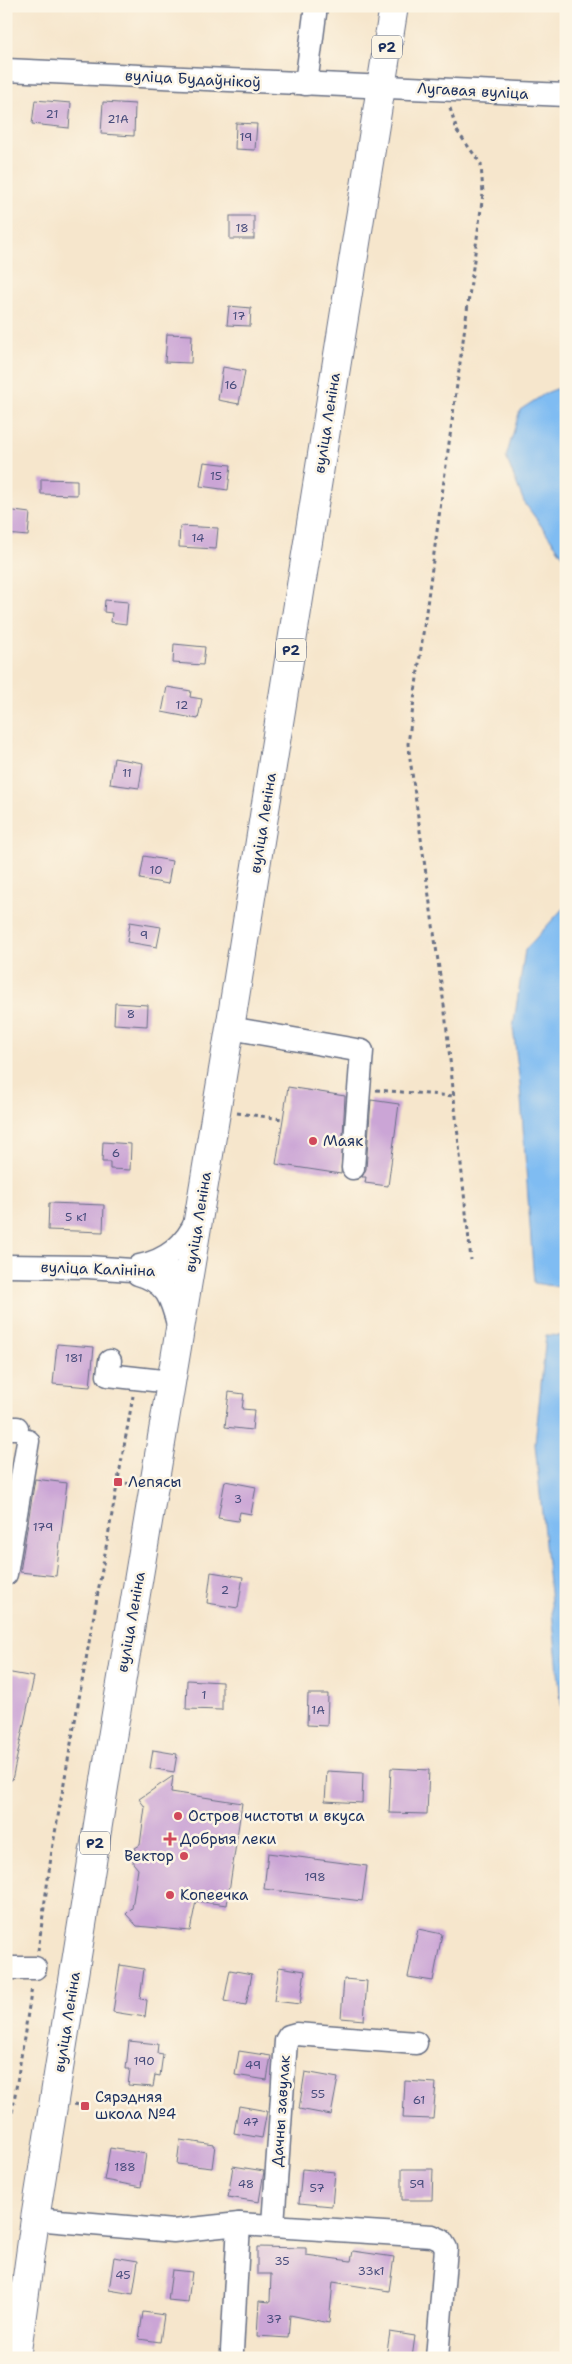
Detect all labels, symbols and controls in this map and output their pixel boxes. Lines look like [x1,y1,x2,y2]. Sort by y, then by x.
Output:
road number: Р2 [372,36,402,58]
street label: вуліца Будаўнікоў [125,65,261,93]
street label: Лугавая вуліца [417,78,530,104]
house number: 21 [46,106,58,122]
house number: 21А [107,111,129,127]
house number: 19 [240,129,252,145]
house number: 18 [235,220,249,236]
house number: 17 [233,308,245,324]
street label: вуліца Леніна [309,371,345,475]
house number: 16 [224,377,238,393]
house number: 15 [210,468,222,484]
house number: 14 [192,530,204,546]
road number: Р2 [276,638,306,662]
house number: 12 [176,697,188,713]
house number: 11 [122,765,132,781]
street label: вуліца Леніна [245,771,281,875]
house number: 10 [149,862,163,878]
house number: 9 [140,927,148,943]
house number: 8 [127,1006,135,1022]
place label: Маяк [323,1131,363,1151]
marker: Маяк [307,1135,319,1147]
house number: 6 [112,1145,120,1161]
street label: вуліца Леніна [180,1170,216,1274]
house number: 5 к1 [65,1209,87,1225]
street label: вуліца Калініна [40,1257,156,1281]
house number: 181 [65,1350,83,1366]
place label: Лепясы [128,1472,181,1492]
marker: Лепясы [112,1476,124,1488]
house number: 3 [234,1491,242,1507]
house number: 179 [33,1519,53,1535]
street label: вуліца Леніна [112,1569,150,1674]
house number: 2 [221,1582,229,1598]
house number: 1 [201,1687,207,1703]
house number: 1А [311,1702,325,1718]
place label: Остров чистоты и вкуса [188,1806,365,1826]
marker: Остров чистоты и вкуса [172,1810,184,1822]
place label: Добрыя леки [180,1829,276,1849]
road number: Р2 [80,1832,110,1855]
marker: Добрыя леки [164,1833,176,1845]
place label: Вектор [124,1846,174,1866]
marker: Вектор [178,1850,190,1862]
house number: 198 [304,1869,326,1885]
place label: Копеечка [180,1885,249,1905]
marker: Копеечка [164,1889,176,1901]
street label: вуліца Леніна [49,1970,85,2074]
house number: 190 [133,2053,155,2069]
street label: Дачны завулак [267,2054,295,2168]
house number: 49 [245,2057,261,2073]
house number: 55 [311,2086,325,2102]
place label: Сярэдняя школа №4 [95,2087,176,2124]
house number: 61 [413,2092,425,2108]
marker: Сярэдняя школа №4 [79,2100,91,2112]
house number: 47 [243,2114,259,2130]
house number: 188 [114,2159,136,2175]
house number: 48 [238,2176,254,2192]
house number: 59 [409,2176,425,2192]
house number: 57 [309,2180,325,2196]
house number: 35 [274,2253,290,2269]
house number: 33к1 [358,2263,384,2279]
house number: 45 [115,2267,131,2283]
house number: 37 [266,2311,282,2327]

